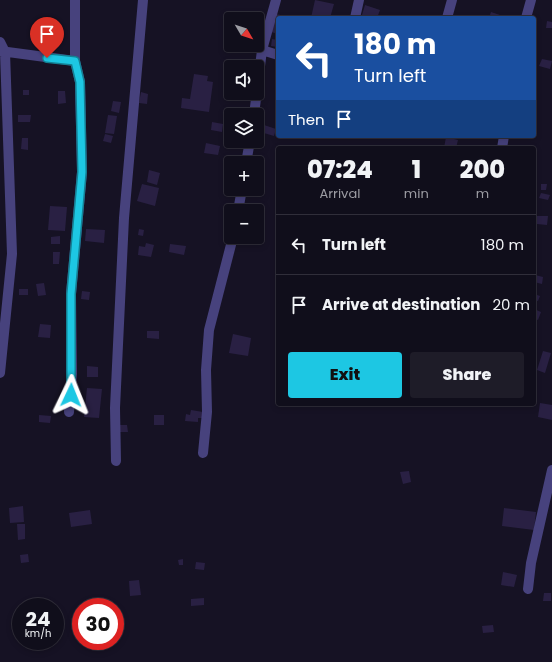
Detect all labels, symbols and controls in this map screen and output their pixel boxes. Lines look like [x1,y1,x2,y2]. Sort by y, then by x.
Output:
north arrow [224,12,264,52]
map controls [224,12,264,244]
pin [30,17,64,58]
icon: arrive [36,23,58,45]
text: 180 m [354,25,437,64]
icon: left [288,32,340,84]
button: sound [224,60,264,100]
text: Turn left [354,63,426,88]
button: layers [224,108,264,148]
icon: arrive [333,108,355,130]
text: Then [288,109,325,130]
text: 07:24 [307,153,373,186]
text: 1 [412,153,421,186]
text: 200 [460,153,505,186]
button: + [224,156,264,196]
text: Arrival [319,184,360,203]
text: min [404,184,429,203]
text: m [476,184,489,203]
button: − [224,204,264,244]
icon: left [288,234,310,256]
text: Turn left [322,234,386,255]
text: 180 m [481,234,524,255]
icon: arrive [288,294,310,316]
text: Arrive at destination [322,294,480,315]
text: 20 m [492,294,530,315]
button: Exit [288,352,402,398]
button: Share [410,352,524,398]
position arrow [50,374,92,416]
speed limit sign: 30 [72,598,124,650]
text: 24 [26,605,50,633]
text: km/h [25,626,51,641]

